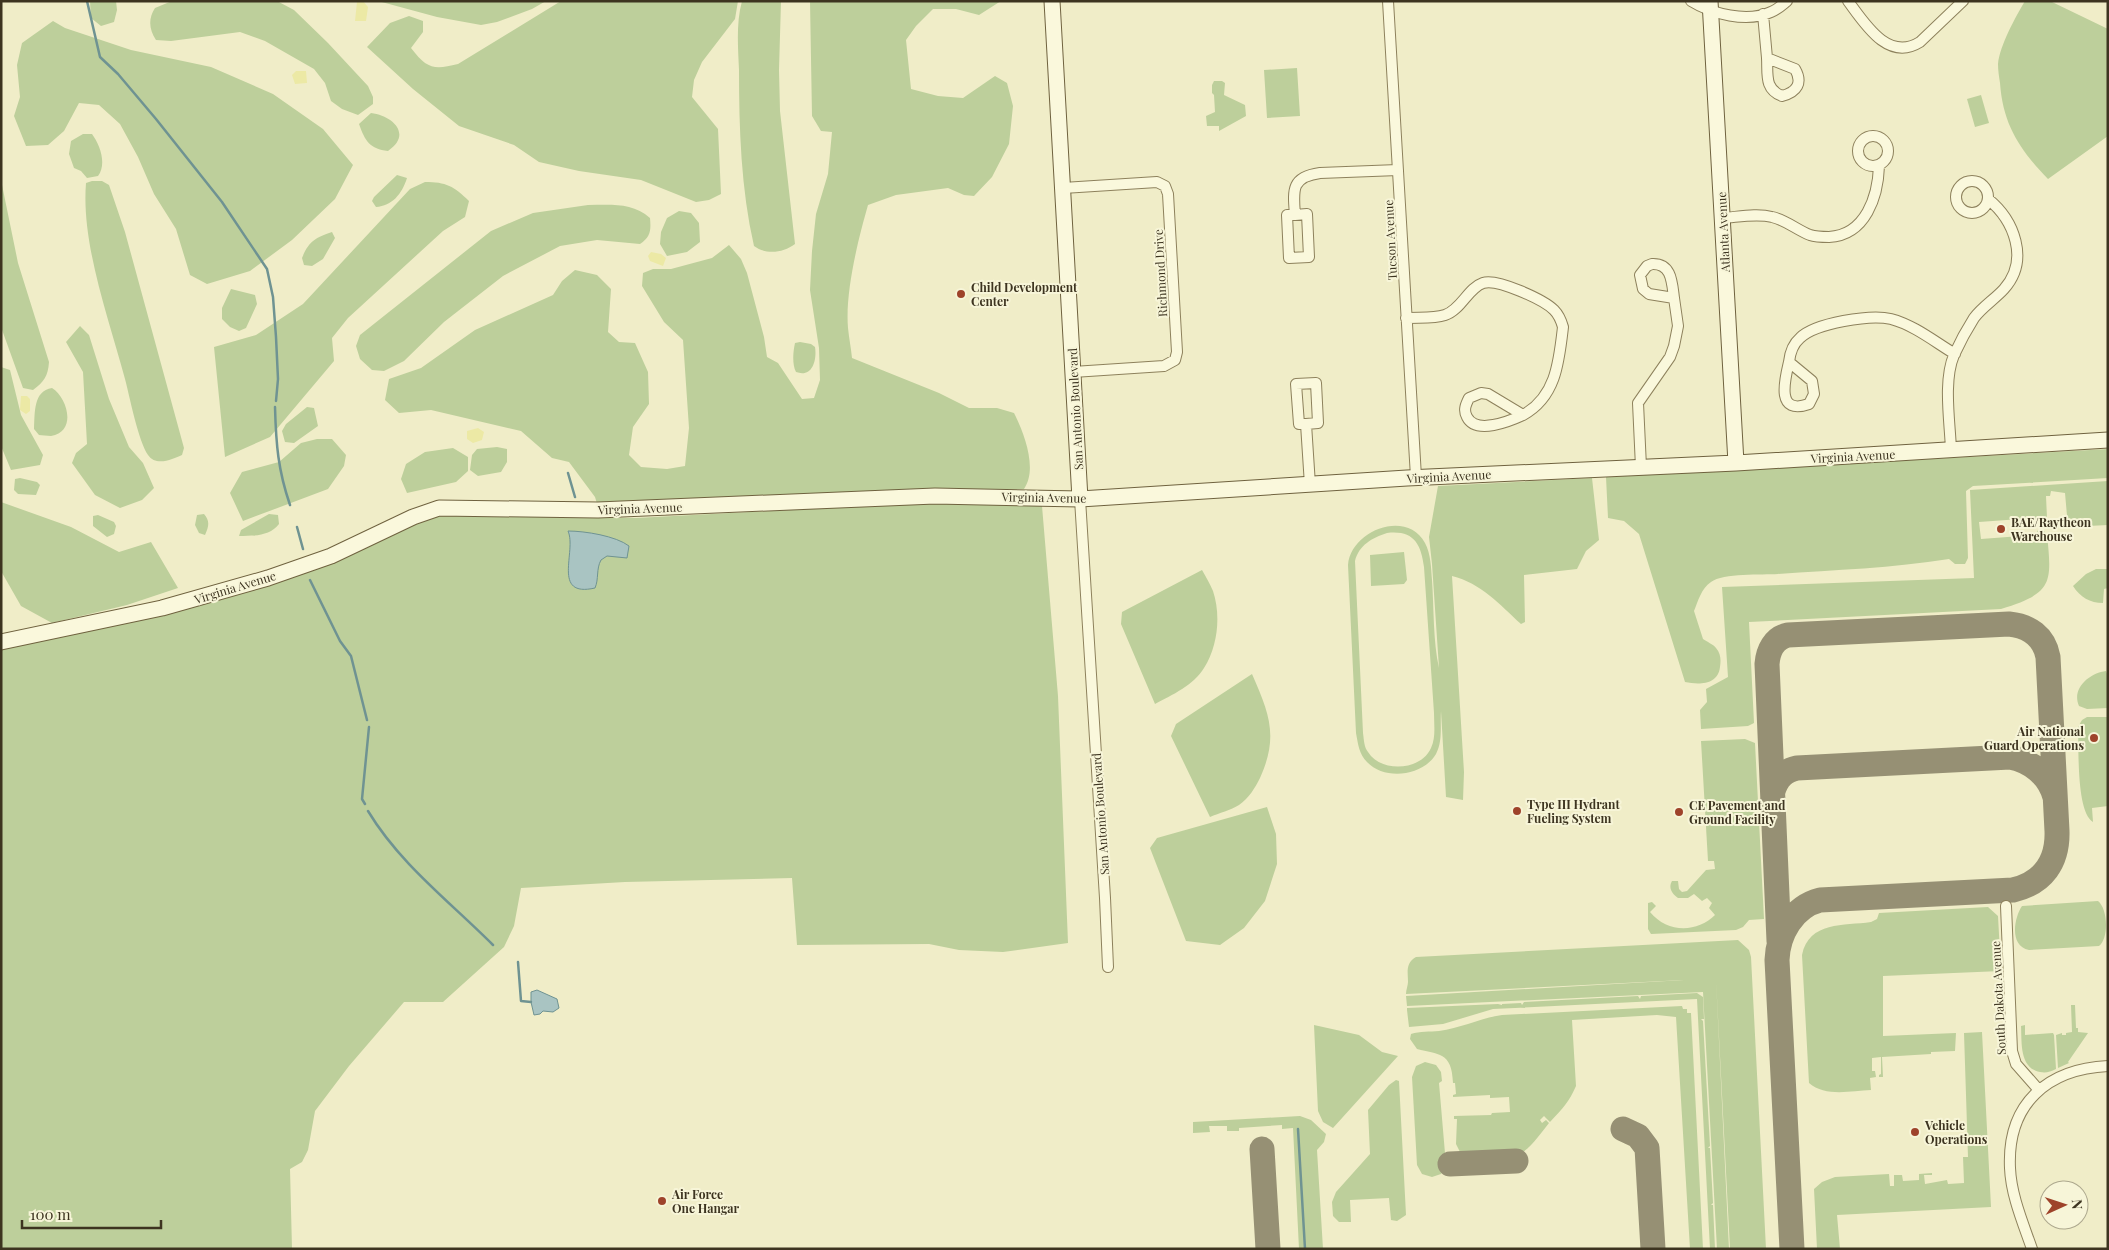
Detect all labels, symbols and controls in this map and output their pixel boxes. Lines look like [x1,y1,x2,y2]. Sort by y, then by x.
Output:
street label: Atlanta Avenue [1713,191,1733,274]
street label: Tucson Avenue [1380,199,1400,281]
street label: Richmond Drive [1150,229,1170,317]
place label: Child Development Center [971,279,1078,309]
marker: Child Development Center [955,288,967,300]
street label: San Antonio Boulevard [1064,348,1086,470]
street label: Virginia Avenue [1809,446,1896,466]
street label: Virginia Avenue [1405,466,1492,486]
street label: Virginia Avenue [1001,488,1086,506]
street label: Virginia Avenue [596,499,683,518]
place label: BAE/Raytheon Warehouse [2010,514,2092,544]
marker: BAE/Raytheon Warehouse [1995,523,2007,535]
street label: Virginia Avenue [191,567,278,607]
place label: Air National Guard Operations [1984,723,2084,753]
marker: Air National Guard Operations [2088,732,2100,744]
street label: San Antonio Boulevard [1088,752,1112,876]
place label: Type III Hydrant Fueling System [1527,796,1620,826]
place label: CE Pavement and Ground Facility [1689,797,1785,827]
marker: Type III Hydrant Fueling System [1511,805,1523,817]
marker: CE Pavement and Ground Facility [1673,806,1685,818]
street label: South Dakota Avenue [1987,941,2009,1055]
place label: Vehicle Operations [1924,1117,1988,1147]
marker: Vehicle Operations [1909,1126,1921,1138]
north arrow [2039,1180,2089,1230]
place label: Air Force One Hangar [671,1186,739,1216]
marker: Air Force One Hangar [656,1195,668,1207]
scale bar [22,1198,161,1230]
text: N [2068,1199,2087,1210]
text: 100 m [30,1204,71,1224]

